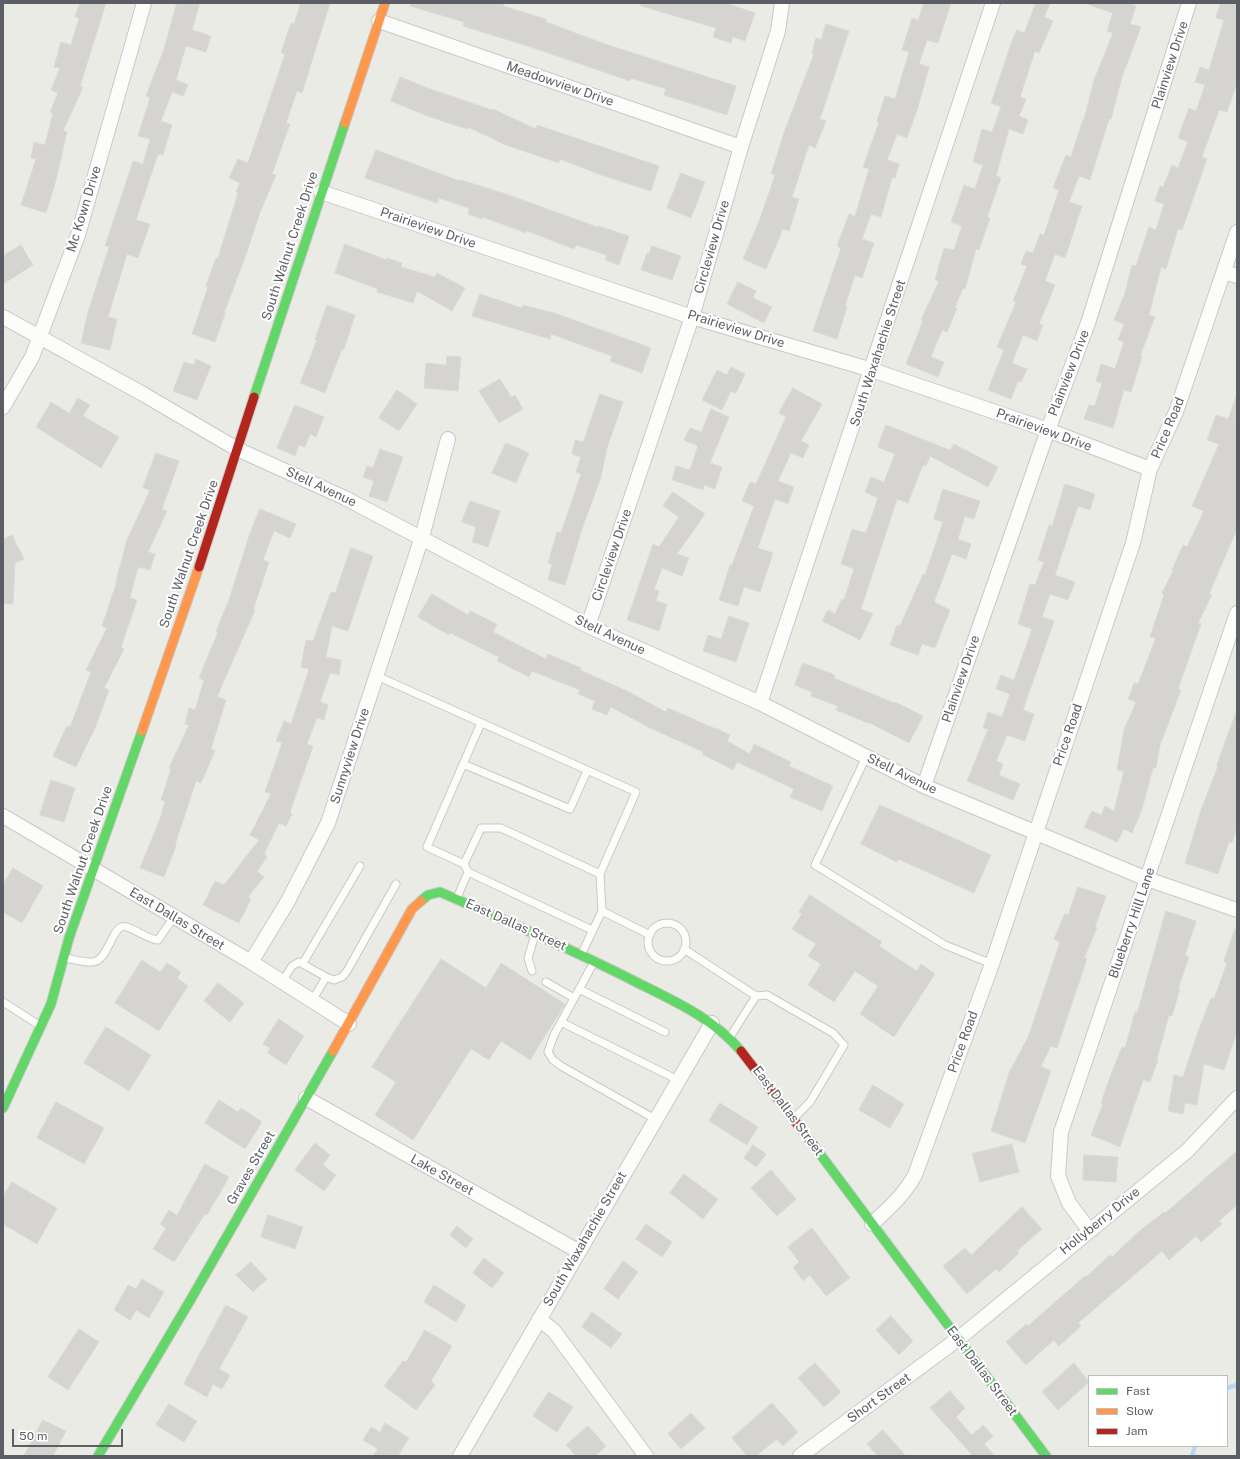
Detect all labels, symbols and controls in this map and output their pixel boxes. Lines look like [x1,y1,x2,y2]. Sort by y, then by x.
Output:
street label: Plainview Drive [1148,19,1192,111]
street label: Meadowview Drive [504,58,616,110]
street label: Mc Kown Drive [63,164,105,254]
street label: South Walnut Creek Drive [259,170,321,322]
street label: Circleview Drive [691,198,733,296]
street label: Prairieview Drive [378,204,478,252]
street label: South Waxahachie Street [847,278,909,428]
street label: Prairieview Drive [686,307,786,351]
street label: Plainview Drive [1045,328,1093,418]
street label: Price Road [1148,395,1188,461]
street label: Prairieview Drive [994,405,1094,455]
street label: Stell Avenue [283,464,359,510]
street label: South Walnut Creek Drive [156,478,222,630]
street label: Circleview Drive [589,507,635,603]
street label: Stell Avenue [572,612,648,658]
street label: Plainview Drive [939,633,983,725]
street label: Price Road [1050,702,1086,768]
street label: Sunnyview Drive [327,706,373,806]
street label: Stell Avenue [864,750,940,798]
street label: South Walnut Creek Drive [50,784,116,936]
street label: Blueberry Hill Lane [1106,865,1158,981]
street label: East Dallas Street [127,884,227,954]
street label: East Dallas Street [463,896,569,954]
street label: Price Road [945,1009,981,1075]
street label: East Dallas Street [749,1063,827,1159]
street label: Graves Street [224,1128,278,1208]
street label: Lake Street [408,1151,476,1199]
street label: South Waxahachie Street [540,1169,630,1309]
street label: Hollyberry Drive [1057,1184,1143,1258]
street label: East Dallas Street [943,1323,1021,1419]
street label: Short Street [844,1370,914,1426]
legend [1088,1375,1228,1447]
text: Fast [1126,1384,1150,1398]
text: Slow [1126,1404,1153,1418]
scale bar [14,1421,125,1447]
text: Jam [1126,1424,1148,1438]
text: 50 m [19,1429,47,1443]

